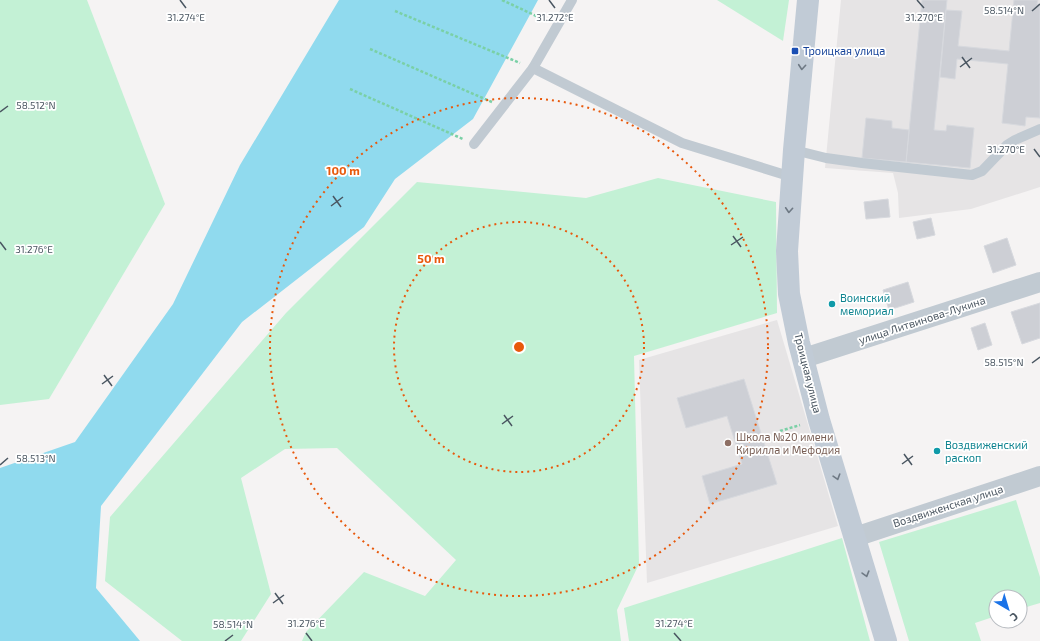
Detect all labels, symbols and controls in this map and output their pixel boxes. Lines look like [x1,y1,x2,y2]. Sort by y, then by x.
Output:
text: 58.514°N [984,4,1024,16]
text: 31.274°E [167,11,205,23]
text: 31.272°E [536,11,574,23]
text: 31.270°E [905,11,943,23]
place label: Троицкая улица [803,44,885,58]
marker: Троицкая улица [790,46,800,56]
one-way arrow [797,64,806,70]
text: 58.512°N [16,99,56,111]
text: 31.270°E [987,143,1025,155]
text: 100 m [326,163,360,177]
one-way arrow [785,207,794,213]
text: 31.276°E [15,243,53,255]
text: 50 m [417,251,445,265]
place label: Воинский мемориал [840,291,894,317]
street label: улица Литвинова-Лукина [857,293,987,347]
marker: Воинский мемориал [827,299,837,309]
street label: Троицкая улица [791,331,825,415]
centre of rings [512,340,526,354]
text: 58.515°N [984,356,1024,368]
place label: Школа №20 имени Кирилла и Мефодия [736,430,840,456]
marker: Школа №20 имени Кирилла и Мефодия [723,438,733,448]
place label: Воздвиженский раскоп [945,438,1028,464]
marker: Воздвиженский раскоп [932,446,942,456]
text: 58.513°N [16,452,56,464]
one-way arrow [832,473,841,480]
street label: Воздвиженская улица [891,482,1005,530]
one-way arrow [861,570,870,577]
north arrow [988,589,1028,629]
text: С [1007,610,1021,625]
text: 31.276°E [287,617,325,629]
text: 31.274°E [655,617,693,629]
text: 58.514°N [213,618,253,630]

